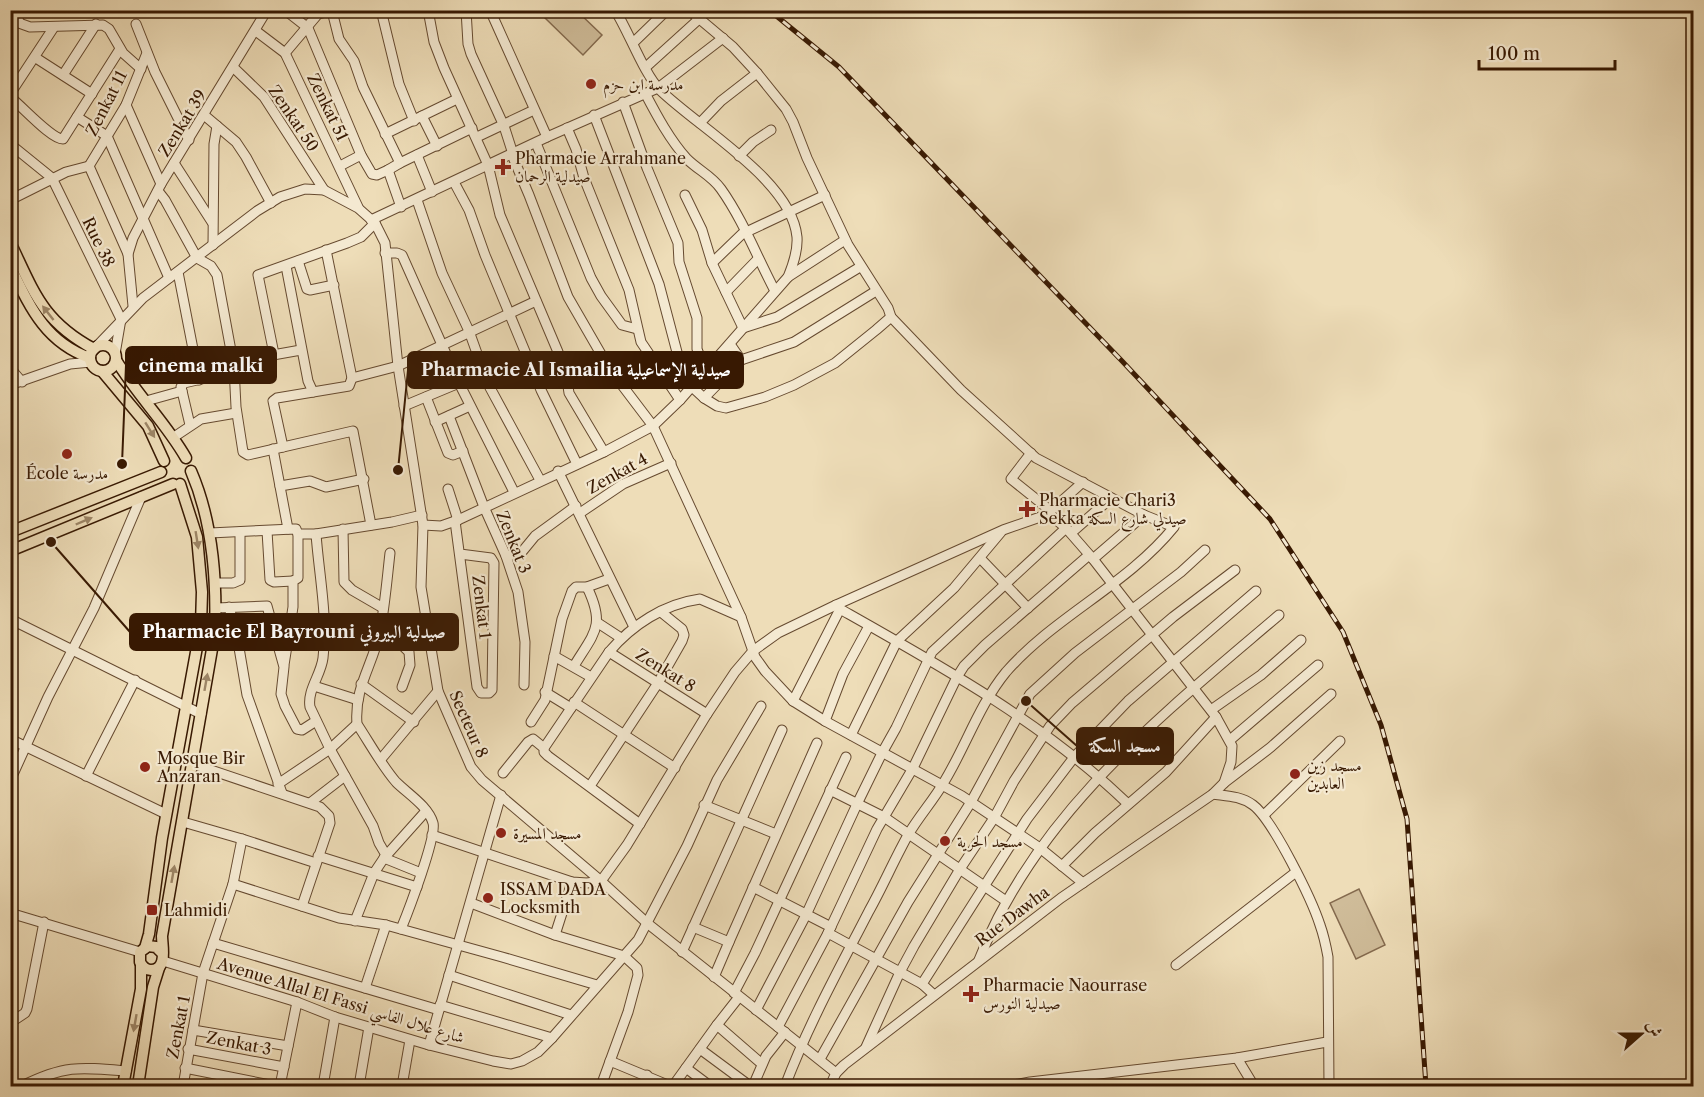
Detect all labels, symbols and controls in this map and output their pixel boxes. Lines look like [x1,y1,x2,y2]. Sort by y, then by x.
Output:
scale bar [1479,33,1616,71]
text: 100 m [1488,43,1540,65]
street label: Zenkat 11 [81,67,131,139]
street label: Zenkat 51 [303,70,353,144]
place label: مدرسة ابن حزم [603,74,684,99]
marker: مدرسة ابن حزم [584,77,598,91]
street label: Zenkat 50 [264,81,324,155]
street label: Zenkat 39 [154,86,210,160]
place label: Pharmacie Arrahmane صيدلية الرحمان [515,148,686,186]
marker: Pharmacie Arrahmane صيدلية الرحمان [496,160,510,174]
street label: Rue 38 [78,214,120,270]
one-way arrow [42,306,54,321]
callout: cinema malki [126,347,276,383]
callout: Pharmacie Al Ismailia صيدلية الإسماعيلية [408,352,743,388]
text: cinema malki [138,355,264,377]
text: Pharmacie Al Ismailia صيدلية الإسماعيلية [421,359,731,383]
one-way arrow [144,422,155,438]
marker: École مدرسة [60,447,74,461]
street label: Zenkat 4 [583,448,651,498]
place label: École مدرسة [26,463,108,483]
place label: Pharmacie Chari3 Sekka صيدلي شارع السكة [1039,490,1187,532]
marker: Pharmacie Chari3 Sekka صيدلي شارع السكة [1020,502,1034,516]
street label: Zenkat 3 [492,508,536,576]
one-way arrow [75,516,93,525]
one-way arrow [193,530,202,549]
street label: Zenkat 1 [468,574,496,640]
callout: Pharmacie El Bayrouni صيدلية البيروني [130,614,458,650]
text: Pharmacie El Bayrouni صيدلية البيروني [142,621,446,647]
street label: Zenkat 8 [632,644,700,696]
one-way arrow [202,673,211,692]
street label: Secteur 8 [445,687,493,761]
callout: مسجد السكة [1077,728,1173,764]
text: مسجد السكة [1088,735,1161,757]
place label: Mosque Bir Anzaran [156,748,245,786]
place label: مسجد زين العابدين [1307,755,1362,793]
marker: Mosque Bir Anzaran [138,760,152,774]
marker: مسجد زين العابدين [1288,767,1302,781]
place label: مسجد المسيرة [513,823,582,843]
marker: مسجد المسيرة [494,826,508,840]
place label: مسجد الحرية [957,831,1023,852]
marker: مسجد الحرية [938,834,952,848]
one-way arrow [169,865,178,884]
place label: ISSAM DADA Locksmith [500,879,607,917]
street label: Rue Dawha [971,881,1053,950]
marker: ISSAM DADA Locksmith [481,891,495,905]
place label: Lahmidi [164,900,227,920]
marker: Lahmidi [145,903,159,917]
street label: Avenue Allal El Fassi شارع علال الفاسي [212,953,467,1053]
place label: Pharmacie Naourrase صيدلية النورس [983,975,1147,1014]
marker: Pharmacie Naourrase صيدلية النورس [964,987,978,1001]
street label: Zenkat 1 [162,994,194,1060]
north arrow [1611,1004,1671,1064]
one-way arrow [130,1014,139,1033]
text: ش [1643,1018,1667,1040]
street label: Zenkat 3 [205,1027,273,1059]

